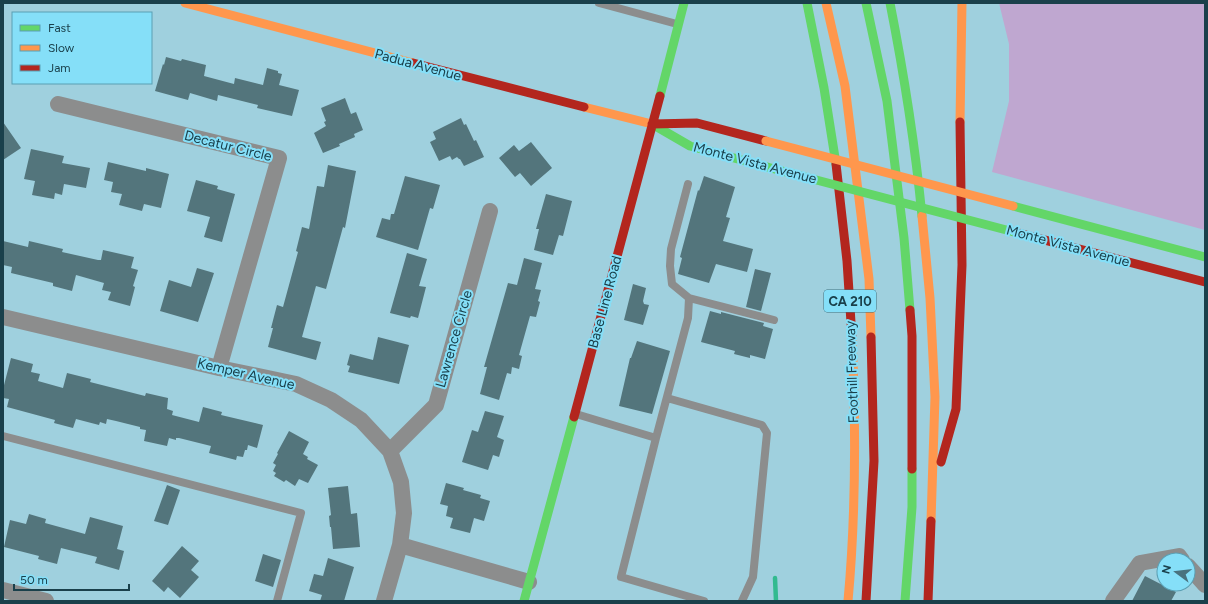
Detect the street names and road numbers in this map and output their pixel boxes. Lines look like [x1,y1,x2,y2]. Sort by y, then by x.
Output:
street label: Padua Avenue [373,45,464,85]
street label: Decatur Circle [182,127,274,165]
street label: Monte Vista Avenue [692,138,819,188]
street label: Monte Vista Avenue [1005,221,1132,271]
street label: Base Line Road [584,254,626,350]
street label: Lawrence Circle [432,288,476,390]
road number: CA 210 [824,290,876,312]
street label: Foothill Freeway [842,320,862,423]
street label: Kemper Avenue [196,355,297,394]

